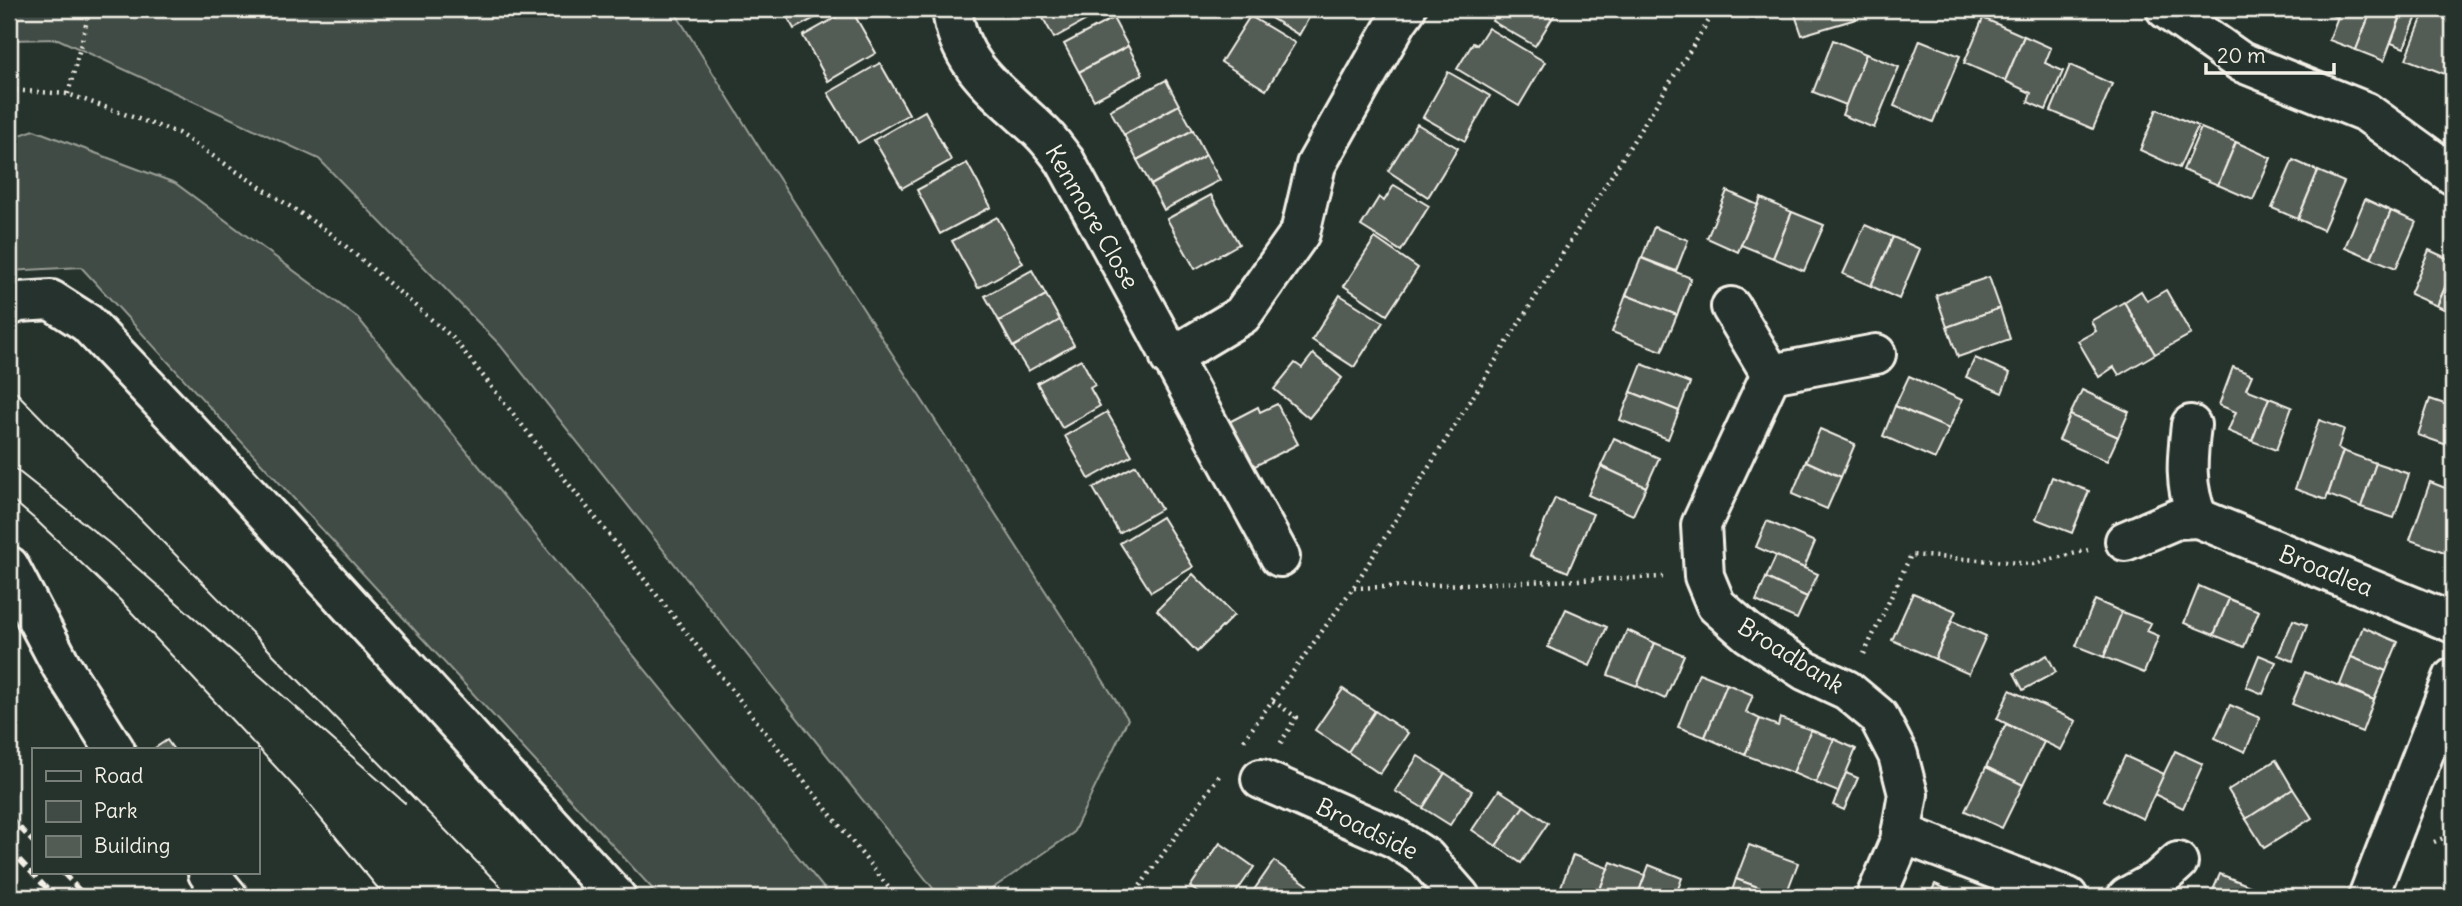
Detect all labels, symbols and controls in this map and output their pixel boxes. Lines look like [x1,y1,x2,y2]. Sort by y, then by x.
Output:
scale bar [2206,32,2334,76]
text: 20 m [2217,42,2266,69]
street label: Kenmore Close [1039,139,1146,294]
street label: Broadlea [2275,538,2378,602]
street label: Broadbank [1733,611,1850,700]
legend [32,748,259,874]
text: Road [94,762,143,789]
street label: Broadside [1312,791,1423,866]
text: Park [94,797,137,824]
text: Building [94,832,170,859]

